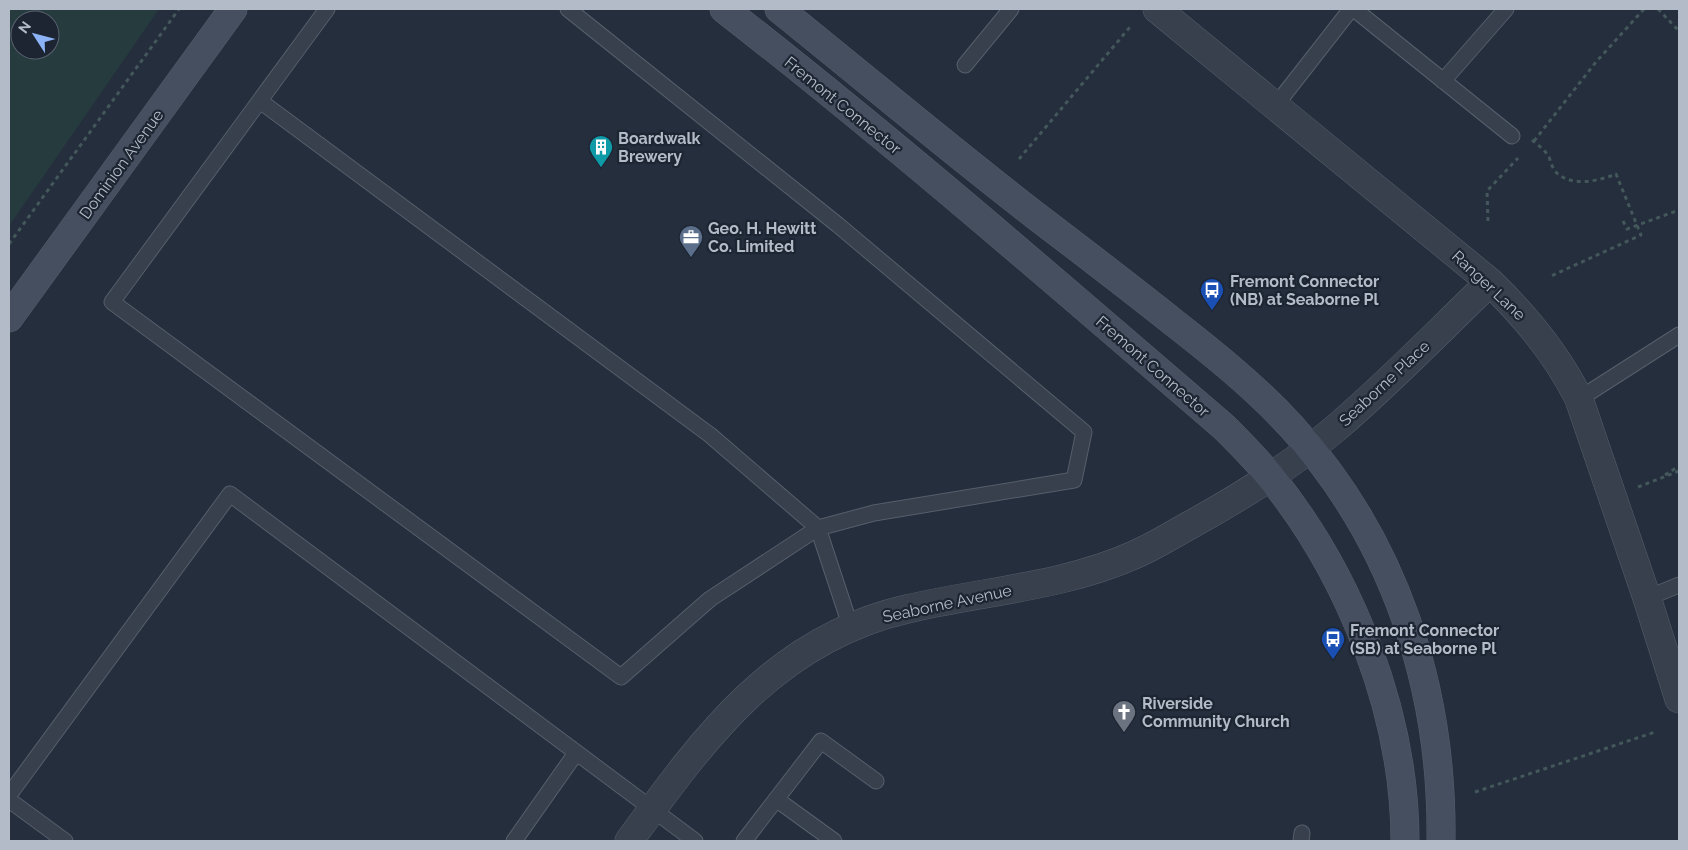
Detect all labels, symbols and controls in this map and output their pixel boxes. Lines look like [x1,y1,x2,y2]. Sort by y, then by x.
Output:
north arrow [10,10,60,60]
text: N [15,18,34,36]
street label: Fremont Connector [781,53,905,158]
street label: Dominion Avenue [75,106,167,223]
place label: Boardwalk Brewery [618,129,701,166]
building icon: Boardwalk Brewery [588,134,614,168]
place label: Geo. H. Hewitt Co. Limited [708,219,816,256]
office icon: Geo. H. Hewitt Co. Limited [678,224,704,258]
street label: Ranger Lane [1448,246,1529,324]
place label: Fremont Connector (NB) at Seaborne Pl [1230,272,1380,309]
bus stop icon: Fremont Connector (NB) at Seaborne Pl [1199,277,1225,311]
street label: Fremont Connector [1092,312,1214,421]
street label: Seaborne Place [1335,337,1434,430]
street label: Seaborne Avenue [881,581,1013,626]
place label: Fremont Connector (SB) at Seaborne Pl [1350,621,1499,658]
bus stop icon: Fremont Connector (SB) at Seaborne Pl [1320,626,1346,660]
place label: Riverside Community Church [1142,694,1290,731]
church icon: Riverside Community Church [1111,699,1137,733]

